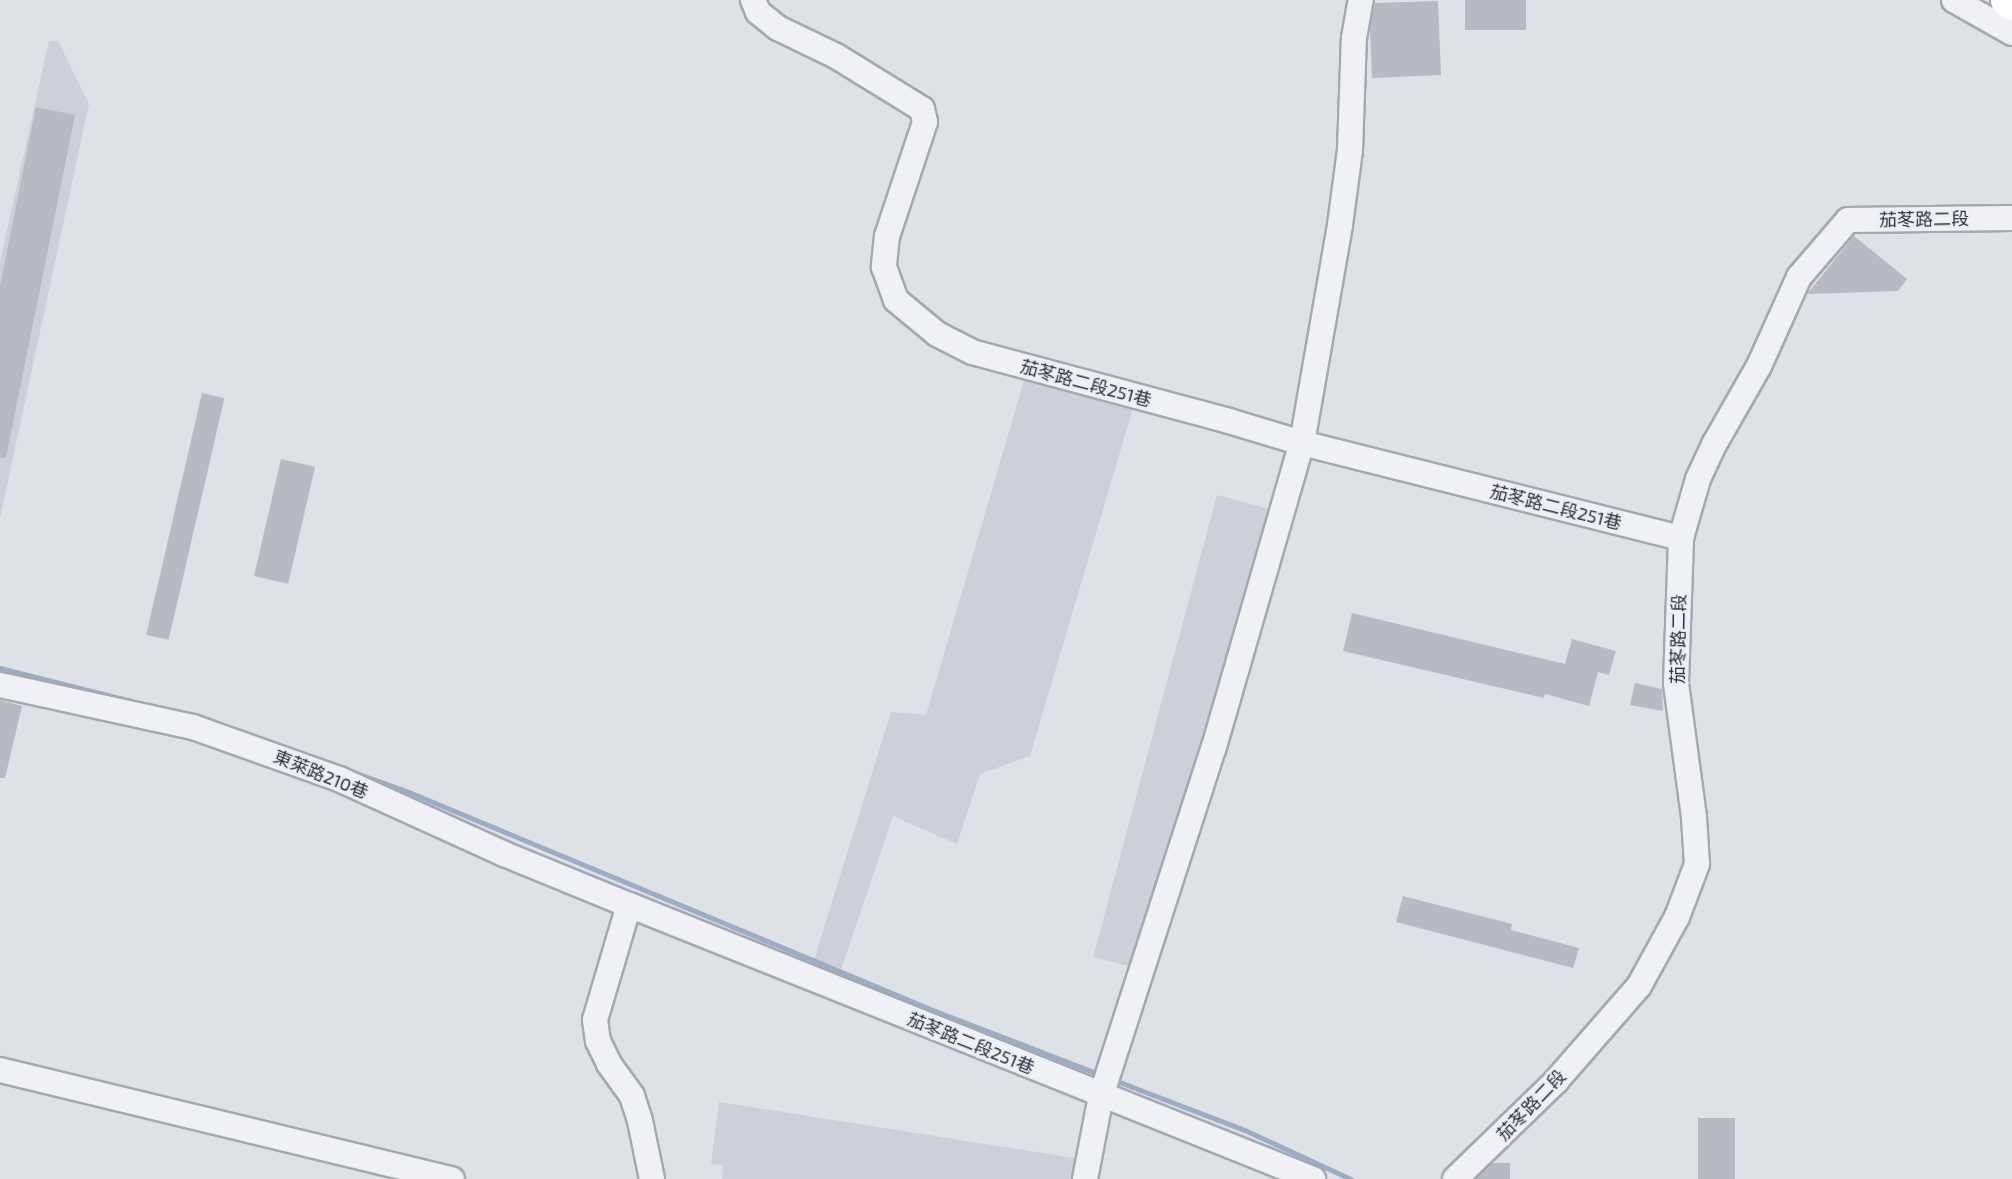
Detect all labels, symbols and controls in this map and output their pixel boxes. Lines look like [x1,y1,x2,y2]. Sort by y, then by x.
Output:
street label: 茄苳路二段 [1879,207,1969,231]
street label: 茄苳路二段251巷 [1018,355,1154,411]
street label: 茄苳路二段251巷 [1488,480,1624,534]
street label: 茄苳路二段 [1666,594,1690,684]
street label: 東萊路210巷 [271,745,371,803]
street label: 茄苳路二段251巷 [904,1008,1038,1078]
street label: 茄苳路二段 [1492,1065,1570,1145]

